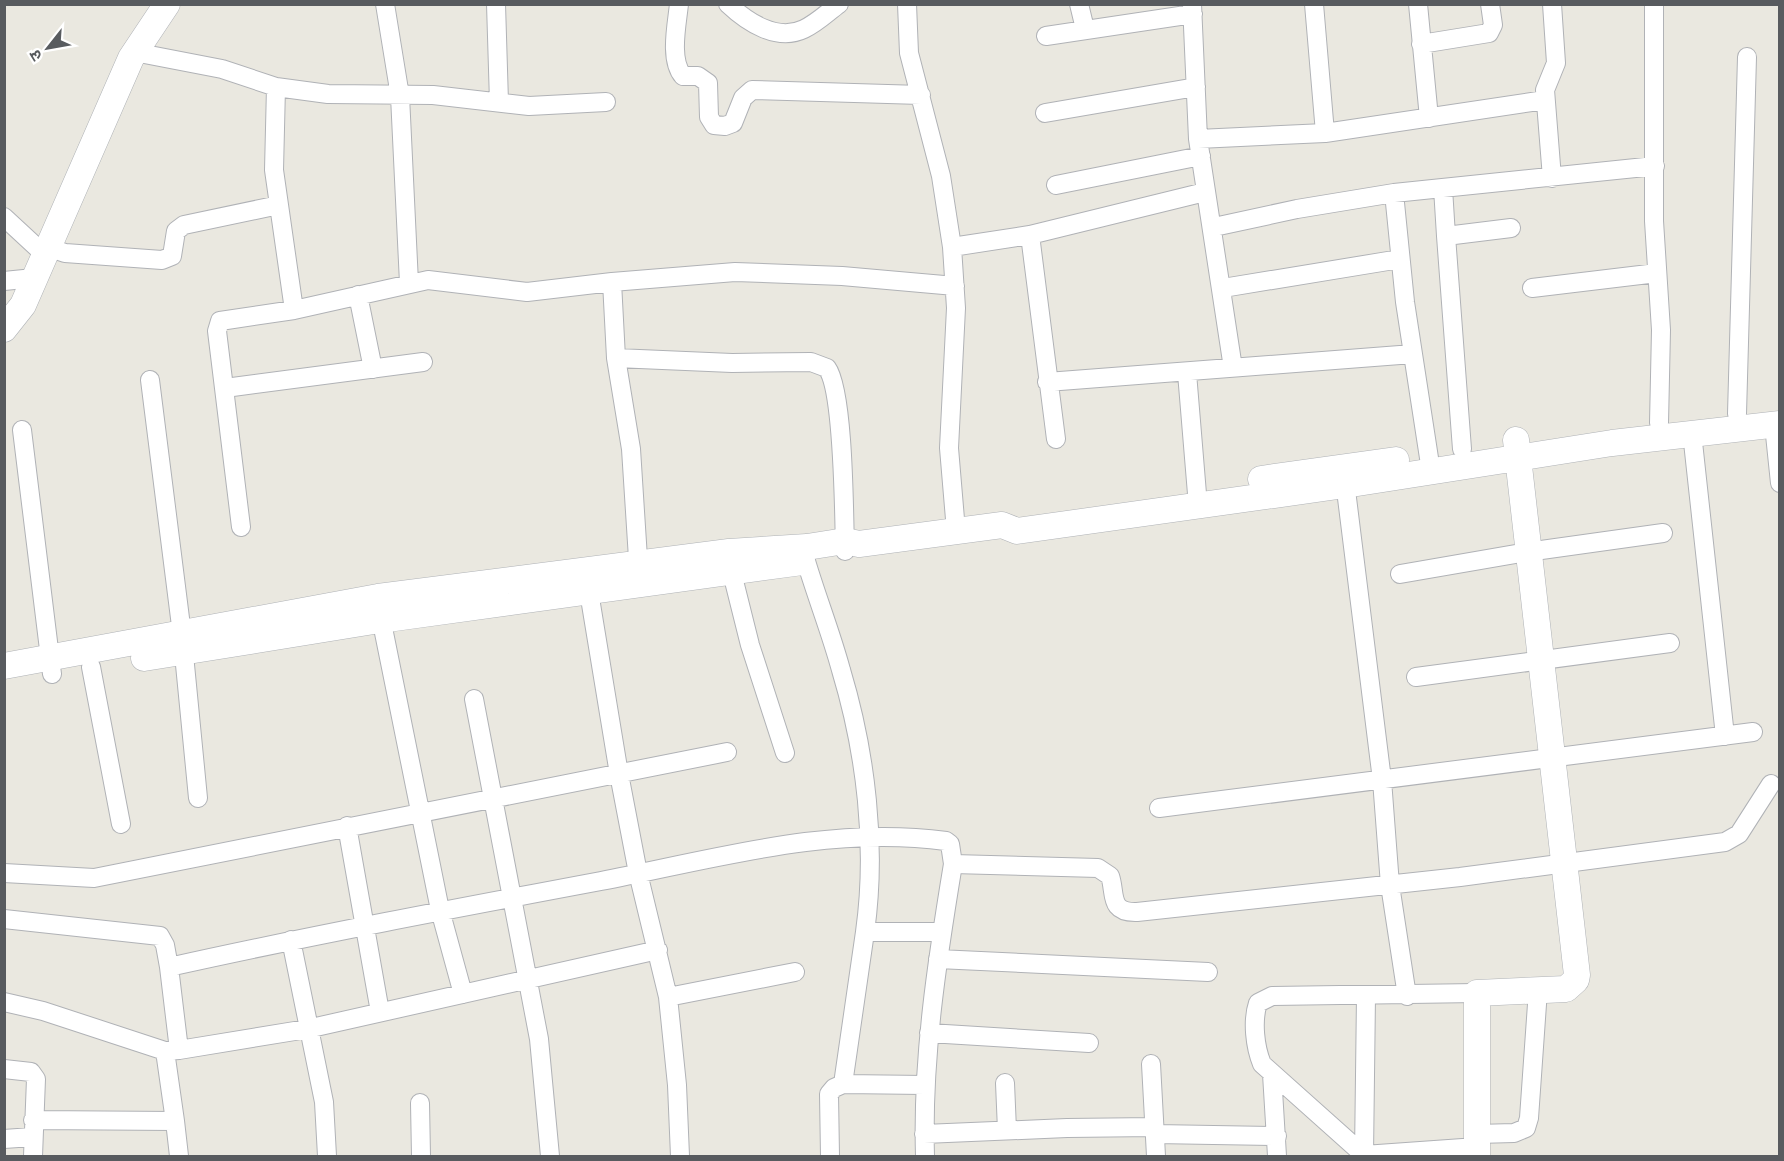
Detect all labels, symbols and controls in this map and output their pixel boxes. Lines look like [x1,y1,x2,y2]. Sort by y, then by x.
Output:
north arrow [18,18,78,78]
text: उ [23,46,47,65]

